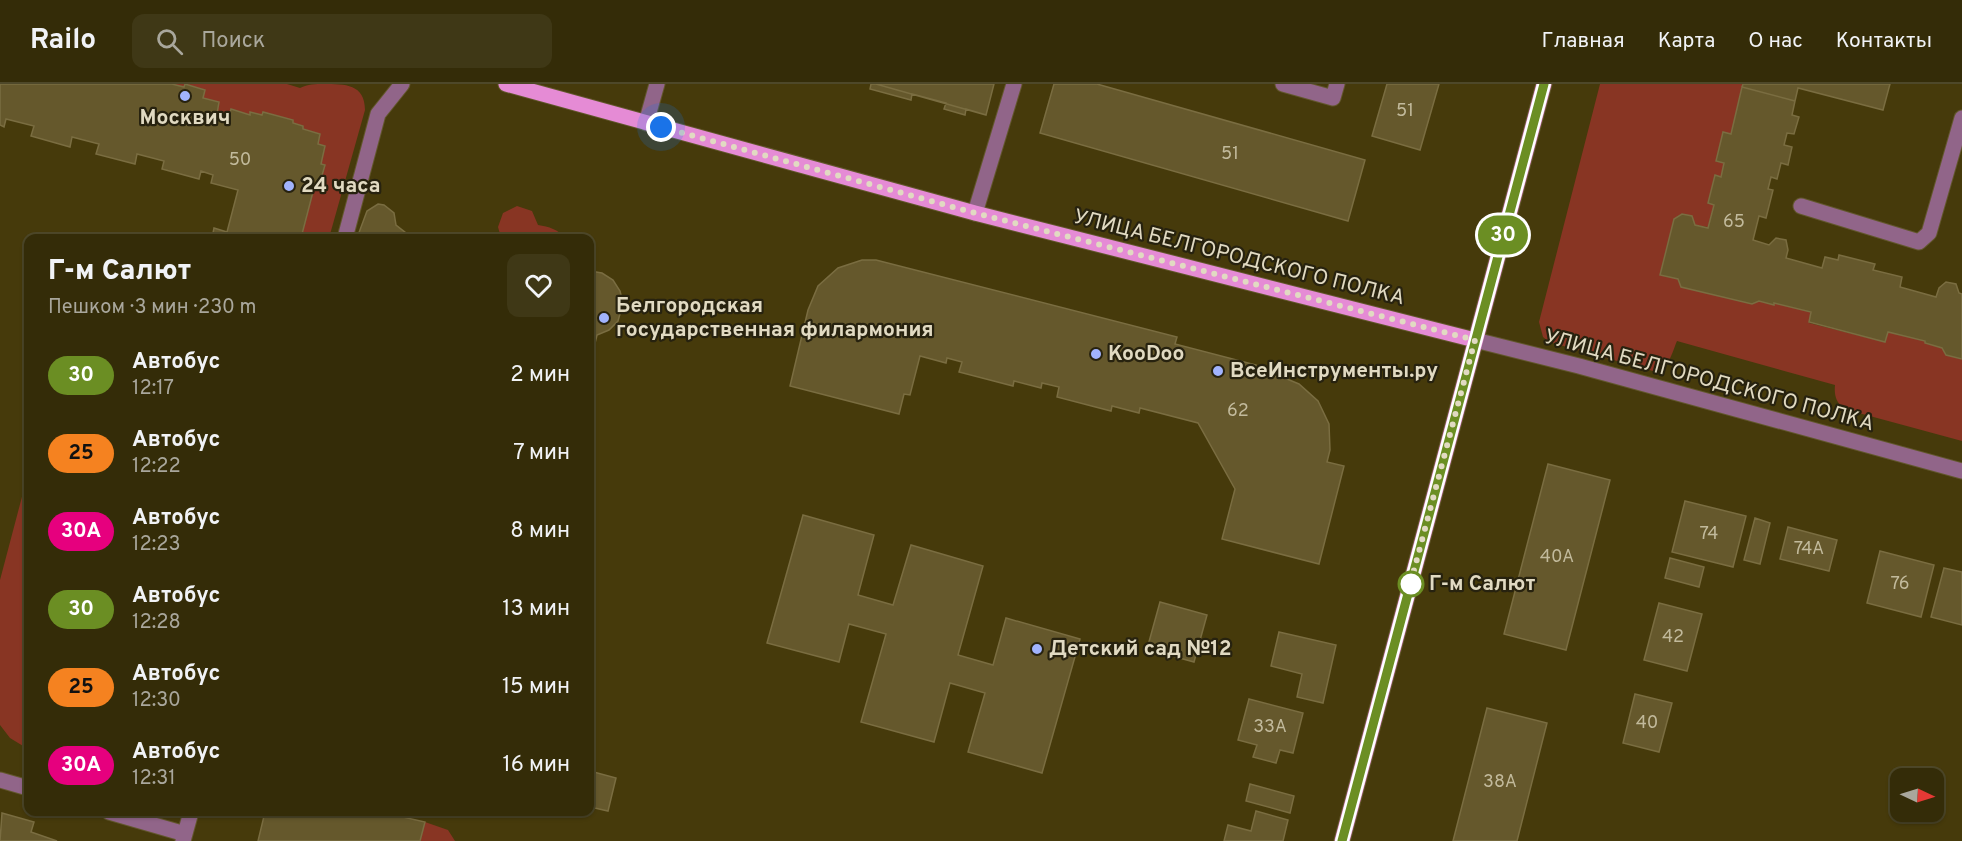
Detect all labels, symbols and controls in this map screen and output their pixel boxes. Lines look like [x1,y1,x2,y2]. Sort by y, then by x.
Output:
search box [132,14,552,68]
text: Railo [30,23,96,59]
icon: search [153,25,186,58]
text: Поиск [201,28,265,55]
text: Главная [1541,28,1625,55]
text: Карта [1658,28,1715,55]
text: О нас [1748,28,1803,55]
text: Контакты [1836,28,1932,55]
marker: Москвич [178,89,192,103]
house number: 51 [1396,100,1414,123]
place label: Москвич [140,105,230,132]
your location [646,112,676,142]
house number: 51 [1221,143,1239,166]
house number: 50 [229,149,251,172]
place label: 24 часа [301,173,380,200]
marker: 24 часа [282,179,296,193]
street label: УЛИЦА БЕЛГОРОДСКОГО ПОЛКА [1071,204,1407,312]
house number: 65 [1723,211,1745,234]
line badge: 30 [1476,216,1530,254]
text: 30 [1490,222,1516,249]
text: Г-м Салют [48,254,191,290]
button: heart [507,254,570,317]
place label: Белгородская государственная филармония [616,293,934,344]
text: Пешком · 3 мин · 230 m [48,295,257,321]
marker: Белгородская государственная филармония [597,311,611,325]
street label: УЛИЦА БЕЛГОРОДСКОГО ПОЛКА [1541,324,1877,438]
place label: KooDoo [1108,341,1184,368]
marker: KooDoo [1089,347,1103,361]
text: Автобус [132,349,220,376]
place label: ВсеИнструменты.ру [1230,358,1438,385]
text: 30 [68,362,94,389]
text: 2 мин [510,362,570,389]
marker: ВсеИнструменты.ру [1211,364,1225,378]
text: 12:17 [132,376,174,402]
house number: 62 [1227,400,1249,423]
text: Автобус [132,427,220,454]
text: 25 [68,440,94,467]
text: 7 мин [513,440,570,467]
text: 12:22 [132,454,181,480]
text: Автобус [132,505,220,532]
text: 30А [61,518,101,545]
text: 8 мин [510,518,570,545]
house number: 74 [1700,523,1718,546]
text: 12:23 [132,532,180,558]
house number: 74А [1794,538,1824,561]
house number: 40А [1540,546,1574,569]
marker: Г-м Салют [1398,571,1424,597]
place label: Г-м Салют [1429,571,1535,598]
house number: 76 [1890,573,1910,596]
text: Автобус [132,583,220,610]
text: 30 [68,596,94,623]
text: 13 мин [502,596,570,623]
text: 12:28 [132,610,181,636]
house number: 42 [1662,626,1684,649]
place label: Детский сад №12 [1049,636,1232,663]
marker: Детский сад №12 [1030,642,1044,656]
text: Автобус [132,661,220,688]
text: 25 [68,674,94,701]
text: 15 мин [502,674,570,701]
text: 12:30 [132,688,181,714]
house number: 40 [1636,712,1658,735]
house number: 33А [1253,716,1287,739]
text: Автобус [132,739,220,766]
text: 30А [61,752,101,779]
text: 16 мин [502,752,570,779]
text: 12:31 [132,766,176,792]
north arrow [1890,768,1944,822]
map controls [1890,768,1944,822]
house number: 38А [1483,771,1517,794]

